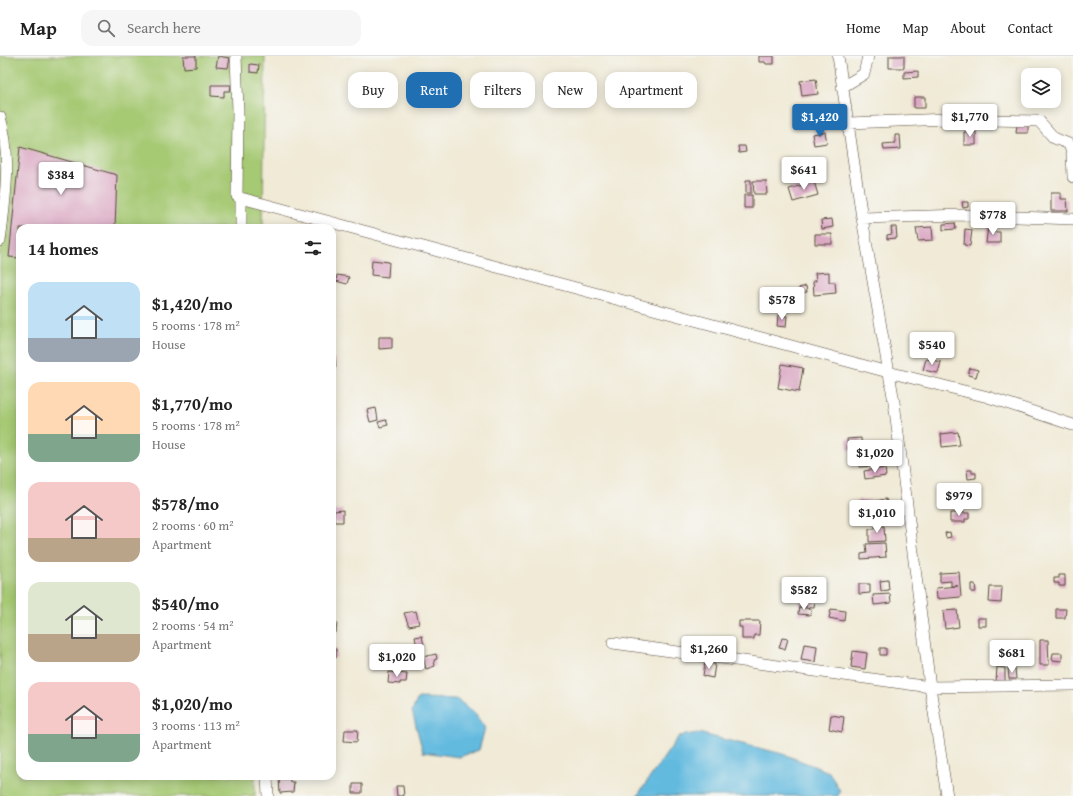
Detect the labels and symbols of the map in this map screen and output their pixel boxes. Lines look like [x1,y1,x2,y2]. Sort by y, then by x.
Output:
pin: $1,420 [787,104,853,138]
pin: $1,770 [937,104,1003,138]
pin: $641 [780,157,828,191]
pin: $384 [37,162,85,196]
pin: $778 [969,202,1017,236]
pin: $578 [758,287,806,321]
pin: $540 [908,332,956,366]
pin: $1,020 [842,440,908,474]
pin: $979 [935,483,983,517]
pin: $1,010 [844,500,910,534]
pin: $582 [780,577,828,611]
pin: $1,260 [676,636,742,670]
pin: $681 [988,640,1036,674]
pin: $1,020 [364,644,430,678]

